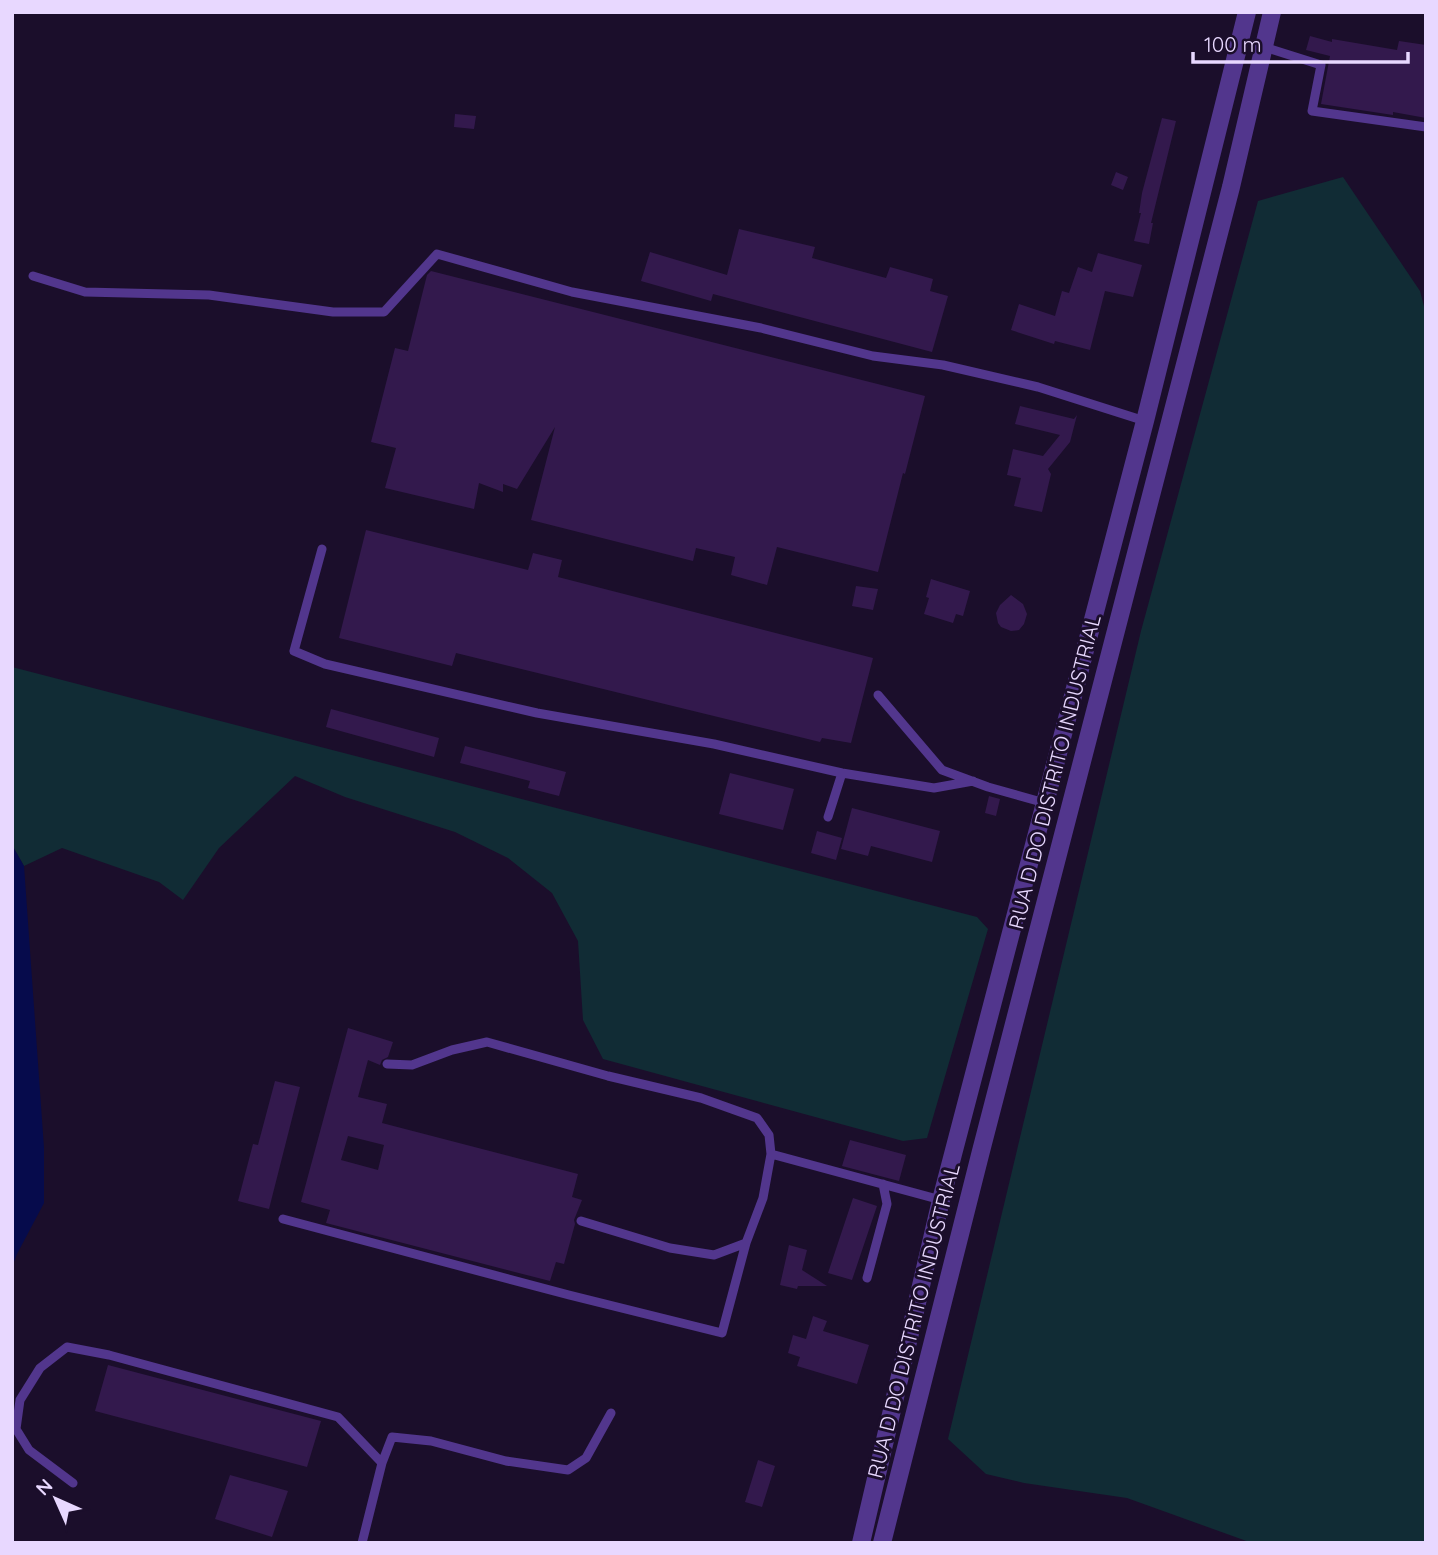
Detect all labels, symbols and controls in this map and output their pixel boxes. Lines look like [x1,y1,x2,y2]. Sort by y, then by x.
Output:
scale bar [1193,21,1408,65]
text: 100 m [1204,31,1262,57]
street label: RUA D DO DISTRITO INDUSTRIAL [1002,612,1106,932]
street label: RUA D DO DISTRITO INDUSTRIAL [861,1161,965,1481]
north arrow [21,1464,91,1534]
text: N [31,1474,57,1500]

